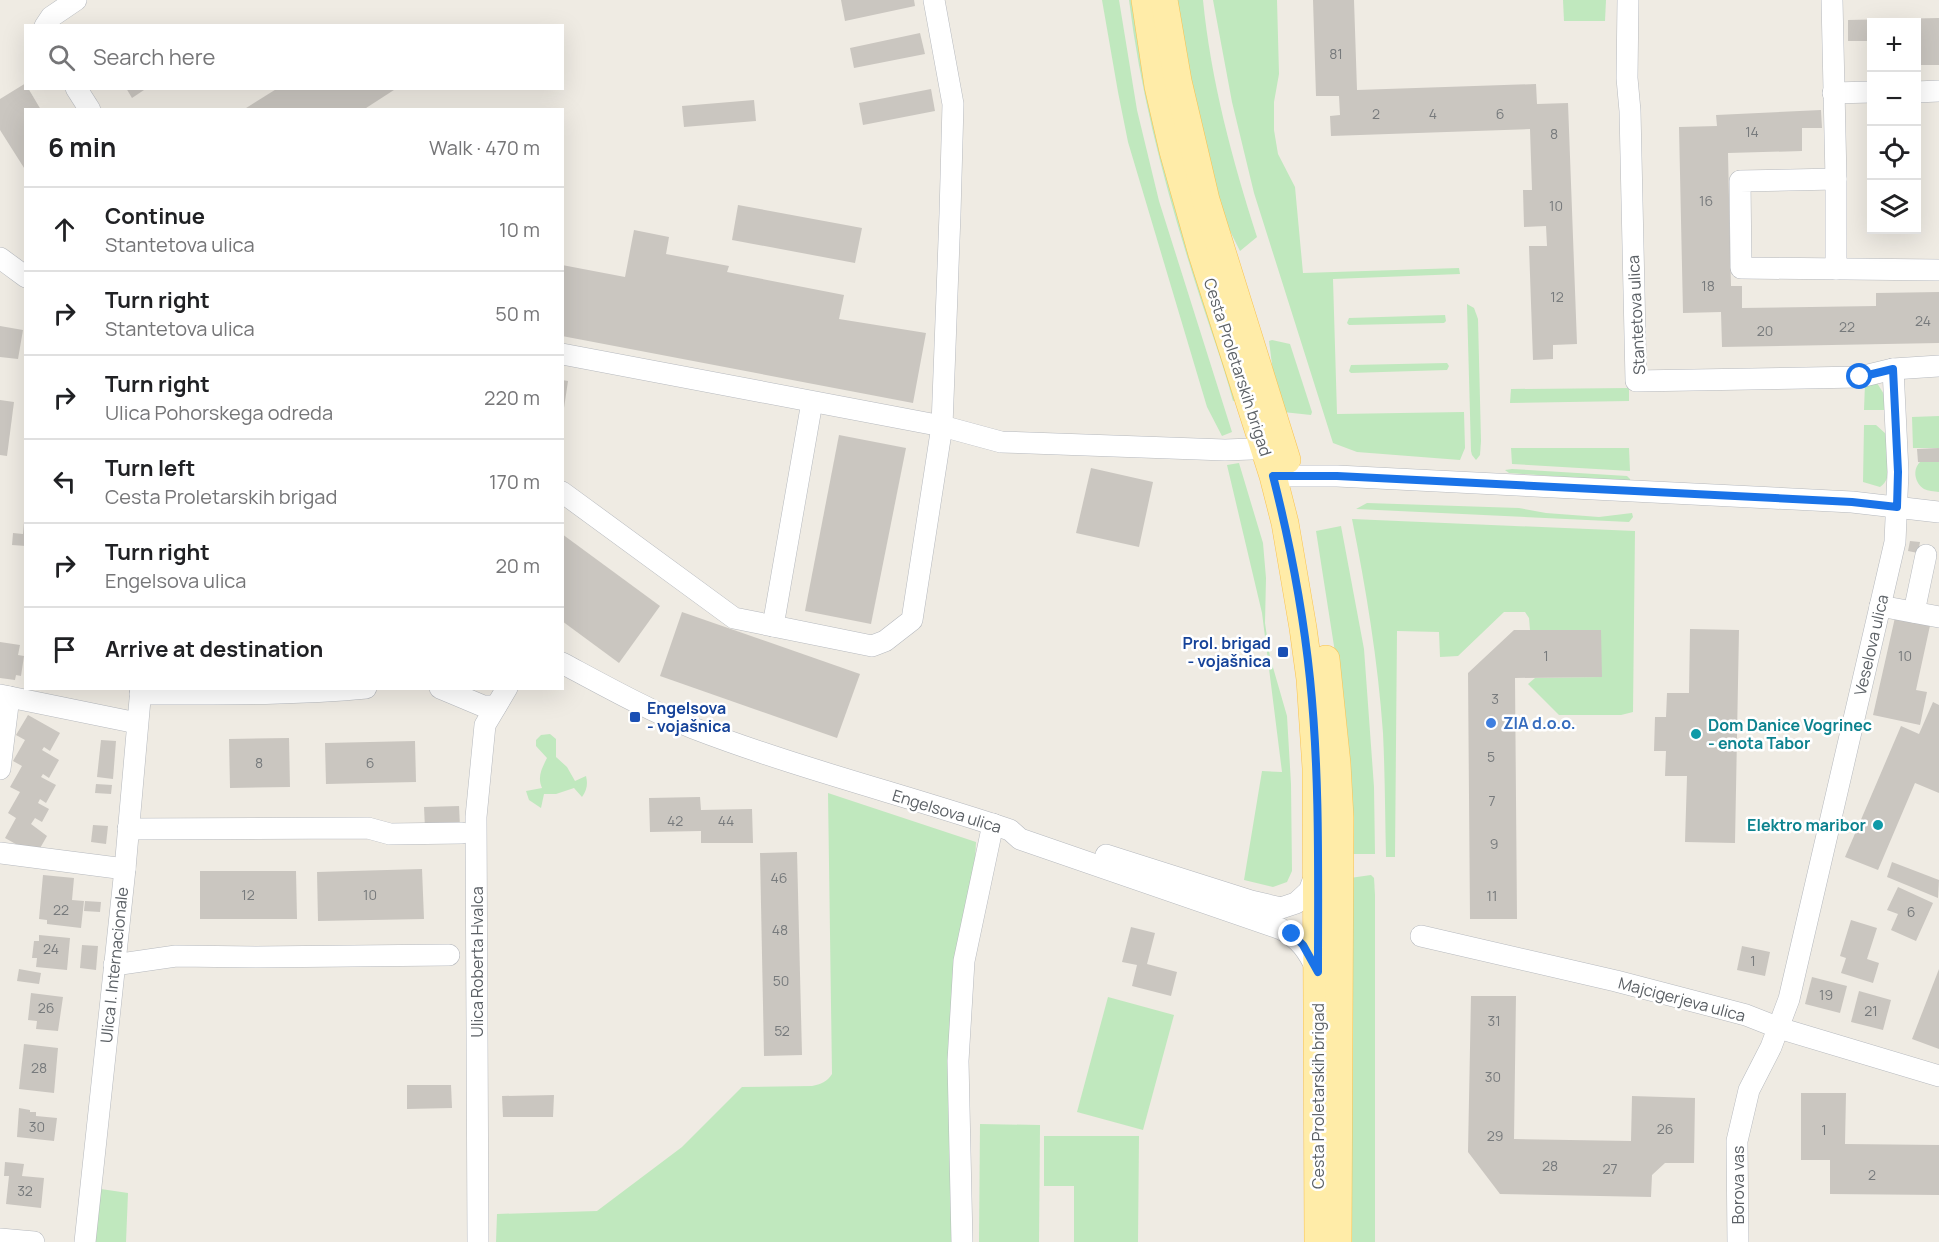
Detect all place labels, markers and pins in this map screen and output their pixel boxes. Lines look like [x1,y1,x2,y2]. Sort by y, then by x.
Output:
place label: Prol. brigad - vojašnica [1182,632,1271,672]
marker: Prol. brigad - vojašnica [1276,645,1290,659]
place label: Engelsova - vojašnica [647,697,731,737]
marker: Engelsova - vojašnica [628,710,642,724]
place label: ZIA d.o.o. [1503,712,1576,734]
place label: Dom Danice Vogrinec - enota Tabor [1708,714,1872,754]
marker: ZIA d.o.o. [1484,716,1498,730]
marker: Dom Danice Vogrinec - enota Tabor [1689,727,1703,741]
place label: Elektro maribor [1747,814,1866,836]
marker: Elektro maribor [1871,818,1885,832]

